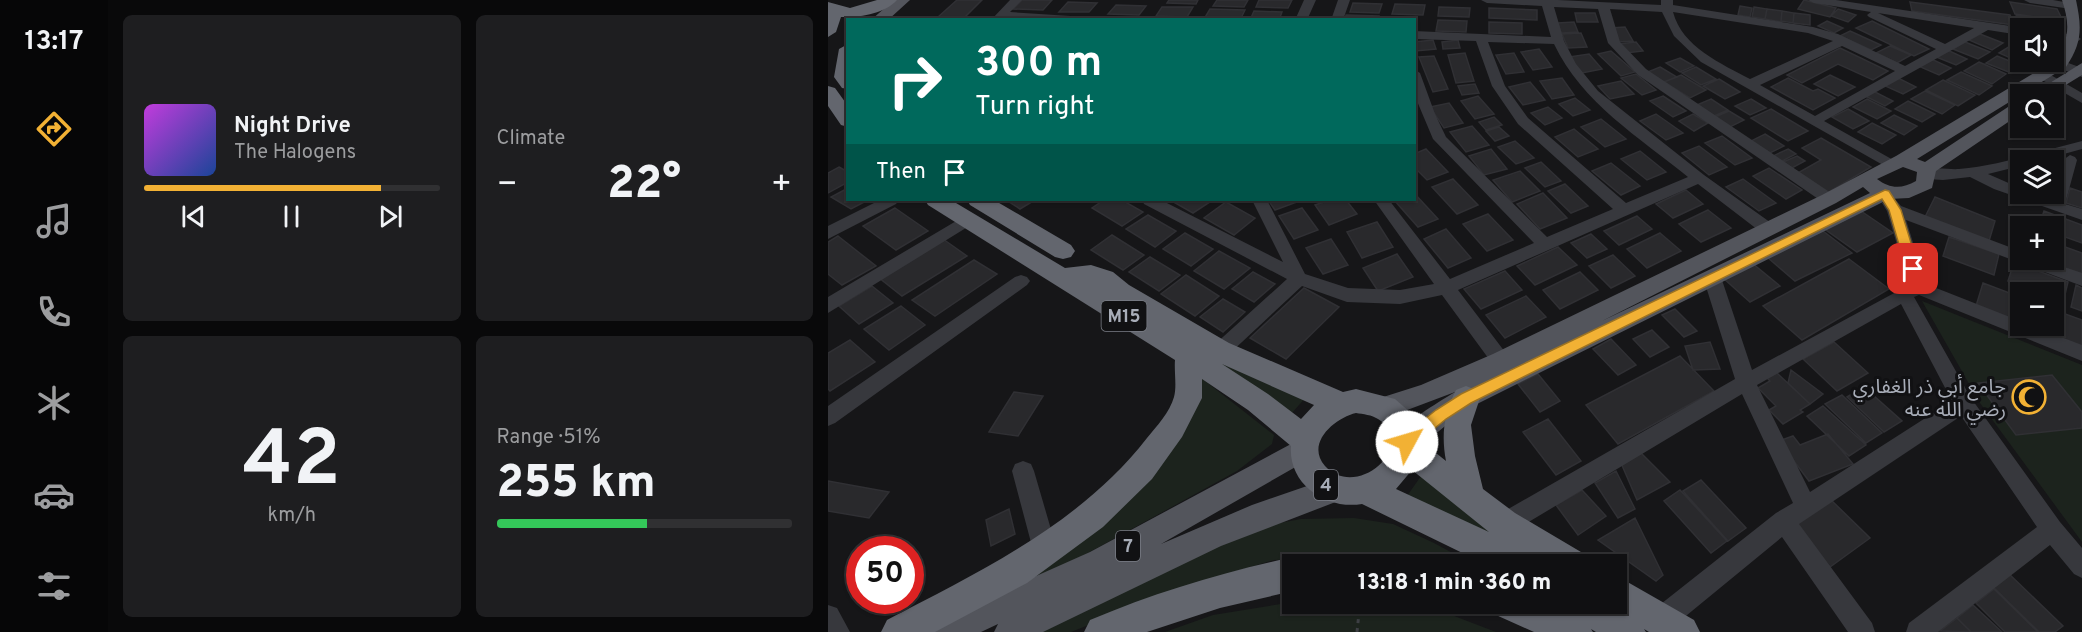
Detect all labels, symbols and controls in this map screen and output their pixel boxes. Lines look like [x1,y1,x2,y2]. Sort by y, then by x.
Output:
map controls [2010,18,2064,336]
button: sound [2010,18,2064,72]
text: 13:17 [25,25,83,59]
text: 300 m [975,38,1102,91]
icon: right [876,42,954,120]
button: search [2010,84,2064,138]
text: Turn right [975,90,1094,124]
icon: directions [33,108,75,150]
text: Night Drive [234,113,351,140]
text: Climate [497,126,565,152]
text: The Halogens [234,140,356,166]
button: layers [2010,150,2064,204]
icon: arrive [938,156,971,189]
text: 22° [607,157,681,214]
text: Then [876,159,926,186]
text: − [497,165,518,207]
text: + [771,165,792,207]
icon: music [33,200,75,242]
icon: previous [177,200,210,233]
icon: pause [275,200,308,233]
icon: next [374,200,407,233]
button: + [2010,216,2064,270]
pin [1887,243,1938,294]
icon: arrive [1896,252,1929,285]
button: − [2010,282,2064,336]
icon: phone [33,291,75,333]
road number: M15 [1102,301,1146,331]
place label: جامع أبي ذر الغفاري رضي الله عنه [1853,374,2006,425]
mosque icon: جامع أبي ذر الغفاري رضي الله عنه [2011,379,2047,415]
icon: climate [33,382,75,424]
position arrow [1375,410,1439,474]
text: 42 [243,414,341,513]
text: Range · 51% [497,425,601,451]
text: 255 km [497,456,656,513]
road number: 4 [1314,470,1338,500]
icon: car [33,474,75,516]
text: km/h [267,503,316,529]
road number: 7 [1116,531,1140,561]
speed limit sign: 50 [846,536,924,614]
icon: filters [33,565,75,607]
text: 13:18 · 1 min · 360 m [1358,570,1551,597]

